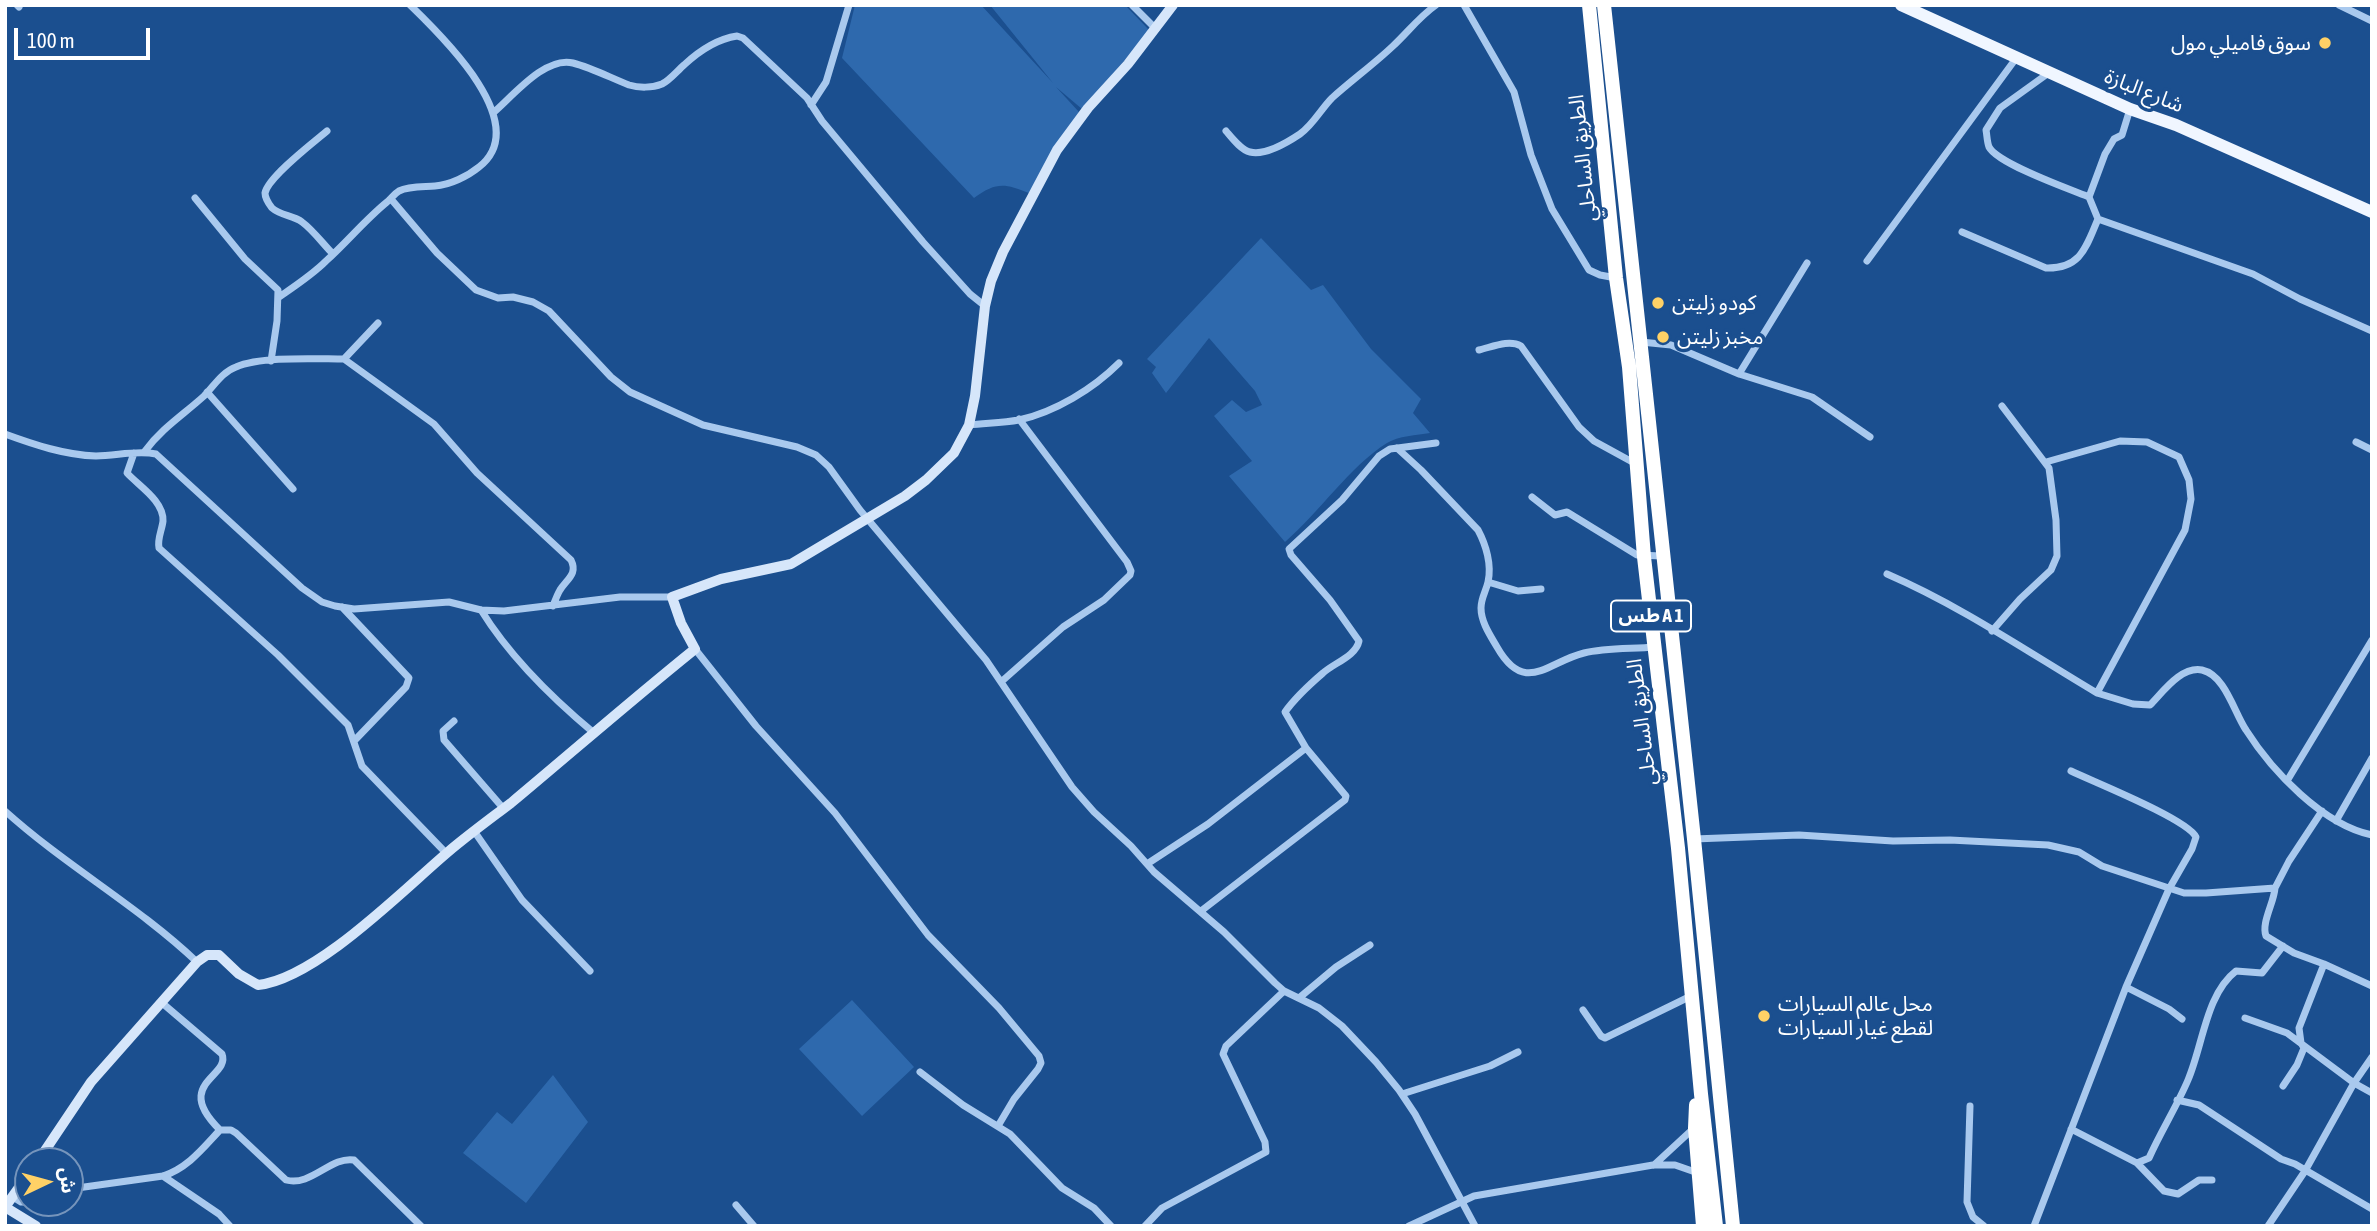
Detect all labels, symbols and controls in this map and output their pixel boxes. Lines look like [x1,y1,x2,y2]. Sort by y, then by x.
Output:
scale bar [18,14,154,58]
text: 100 m [27,28,75,52]
place label: سوق فاميلي مول [2171,30,2311,56]
marker: سوق فاميلي مول [2317,35,2333,51]
street label: شارع البازة [2101,64,2187,118]
street label: الطريق الساحلي [1564,93,1602,223]
place label: كودو زليتن [1672,290,1756,316]
marker: كودو زليتن [1650,295,1666,311]
place label: مخبز زليتن [1677,324,1763,350]
marker: مخبز زليتن [1655,329,1671,345]
road number: طس A 1 [1611,600,1691,632]
street label: الطريق الساحلي [1622,657,1662,787]
place label: محل عالم السيارات لقطع غيار السيارات [1778,991,1933,1041]
marker: محل عالم السيارات لقطع غيار السيارات [1756,1008,1772,1024]
north arrow [14,1147,84,1217]
text: ش [56,1166,80,1194]

